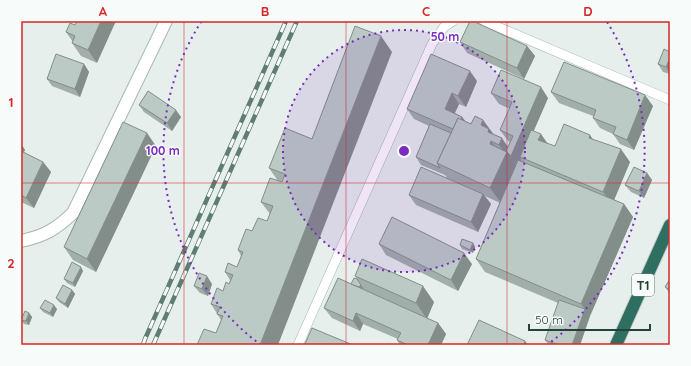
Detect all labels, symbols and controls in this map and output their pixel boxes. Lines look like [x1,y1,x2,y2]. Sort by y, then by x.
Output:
text: A [99,3,108,19]
text: B [261,3,269,19]
text: C [422,3,430,19]
text: D [583,3,593,19]
text: 50 m [431,29,459,44]
text: 1 [8,94,14,110]
text: 100 m [146,143,180,158]
centre of rings [397,144,411,158]
text: 2 [7,255,15,271]
road number: T1 [632,274,654,296]
scale bar [529,306,650,332]
text: 50 m [535,312,563,327]

